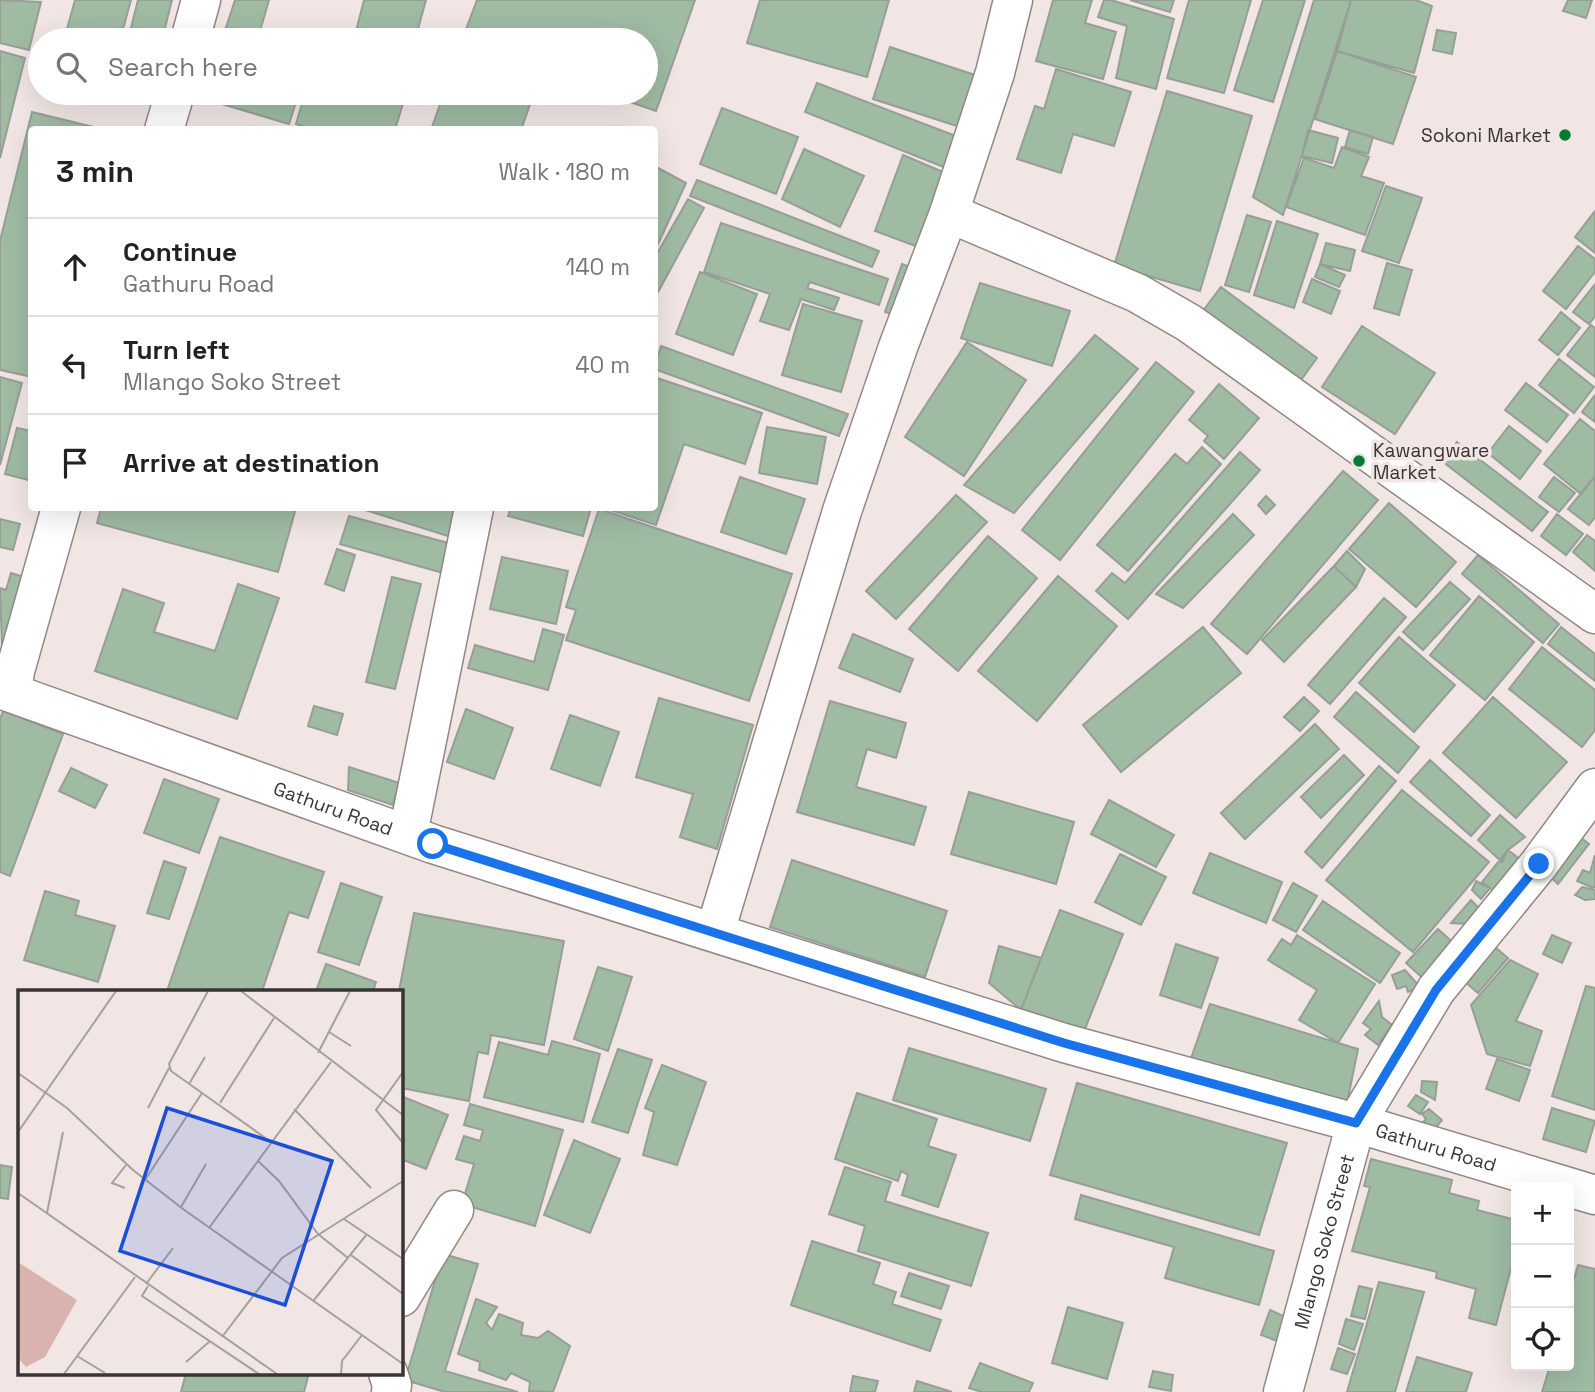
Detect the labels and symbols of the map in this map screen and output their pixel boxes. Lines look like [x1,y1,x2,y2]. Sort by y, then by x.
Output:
place label: Sokoni Market [1421,123,1551,148]
marker: Sokoni Market [1557,127,1573,143]
place label: Kawangware Market [1373,438,1489,485]
marker: Kawangware Market [1351,453,1367,469]
street label: Gathuru Road [270,775,396,841]
route start [417,828,448,859]
route end [1523,848,1554,879]
inset map [18,990,402,1374]
street label: Gathuru Road [1373,1117,1500,1177]
street label: Mlango Soko Street [1288,1151,1360,1332]

